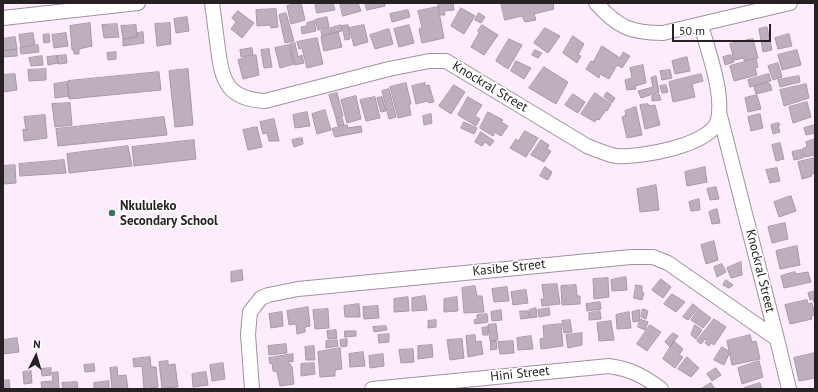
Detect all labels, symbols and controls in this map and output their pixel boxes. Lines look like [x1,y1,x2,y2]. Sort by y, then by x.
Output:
scale bar [674,16,773,42]
text: 50 m [679,23,705,38]
street label: Knockral Street [450,58,530,116]
place label: Nkululeko Secondary School [120,198,218,229]
marker: Nkululeko Secondary School [107,208,117,218]
street label: Knockral Street [742,228,778,314]
street label: Kasibe Street [472,256,546,280]
north arrow [16,336,56,376]
text: N [33,337,41,351]
street label: Hini Street [490,363,550,385]

